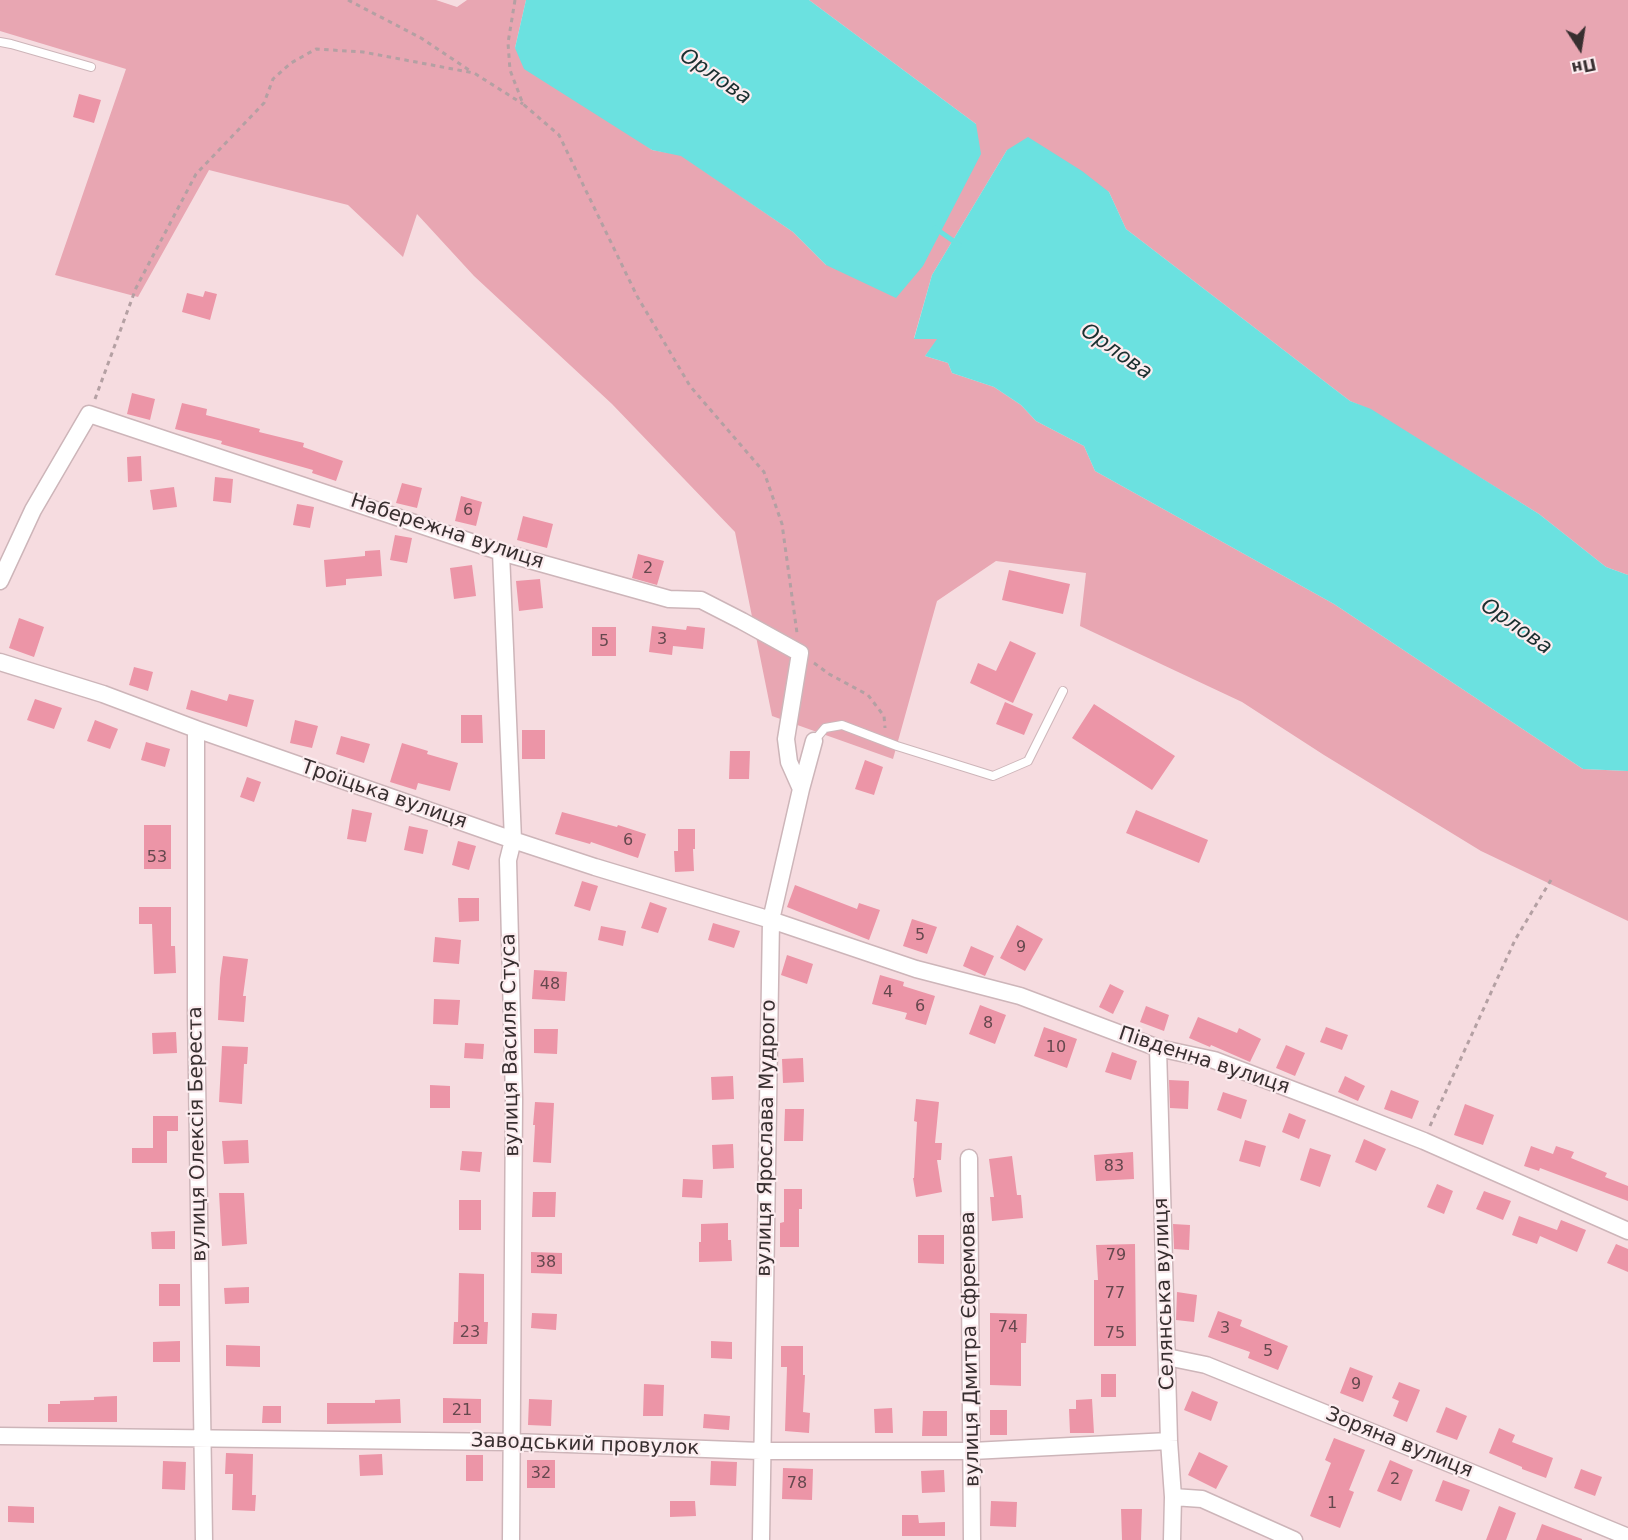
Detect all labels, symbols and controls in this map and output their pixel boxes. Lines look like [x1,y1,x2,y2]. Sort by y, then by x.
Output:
north arrow [1550,18,1610,78]
water label: Орлова [674,43,756,111]
text: Пн [1570,54,1598,78]
water label: Орлова [1075,318,1157,386]
street label: Набережна вулиця [347,489,547,575]
house number: 6 [463,501,473,521]
house number: 2 [643,559,653,579]
water label: Орлова [1475,593,1557,661]
house number: 3 [657,630,667,650]
house number: 5 [599,632,609,652]
street label: Троїцька вулиця [298,755,470,835]
house number: 6 [623,831,633,851]
house number: 53 [147,848,167,868]
house number: 5 [915,926,925,946]
street label: вулиця Василя Стуса [497,933,525,1157]
house number: 9 [1016,938,1026,958]
house number: 48 [540,975,560,995]
house number: 4 [883,983,893,1003]
house number: 6 [915,997,925,1017]
street label: вулиця Ярослава Мудрого [753,999,781,1277]
street label: вулиця Олексія Береста [184,1006,212,1262]
house number: 8 [983,1014,993,1034]
street label: Південна вулиця [1115,1022,1293,1100]
house number: 10 [1046,1038,1066,1058]
house number: 83 [1104,1157,1124,1177]
street label: Селянська вулиця [1150,1197,1180,1391]
street label: вулиця Дмитра Єфремова [957,1211,985,1487]
house number: 79 [1106,1246,1126,1266]
house number: 38 [536,1253,556,1273]
house number: 77 [1105,1284,1125,1304]
house number: 74 [998,1318,1018,1338]
house number: 3 [1220,1319,1230,1339]
house number: 23 [460,1323,480,1343]
house number: 75 [1105,1324,1125,1344]
house number: 5 [1263,1342,1273,1362]
house number: 9 [1351,1375,1361,1395]
house number: 21 [452,1401,472,1421]
street label: Зоряна вулиця [1322,1403,1476,1483]
street label: Заводський провулок [470,1429,700,1461]
house number: 32 [531,1464,551,1484]
house number: 2 [1390,1470,1400,1490]
house number: 78 [787,1474,807,1494]
house number: 1 [1327,1494,1337,1514]

